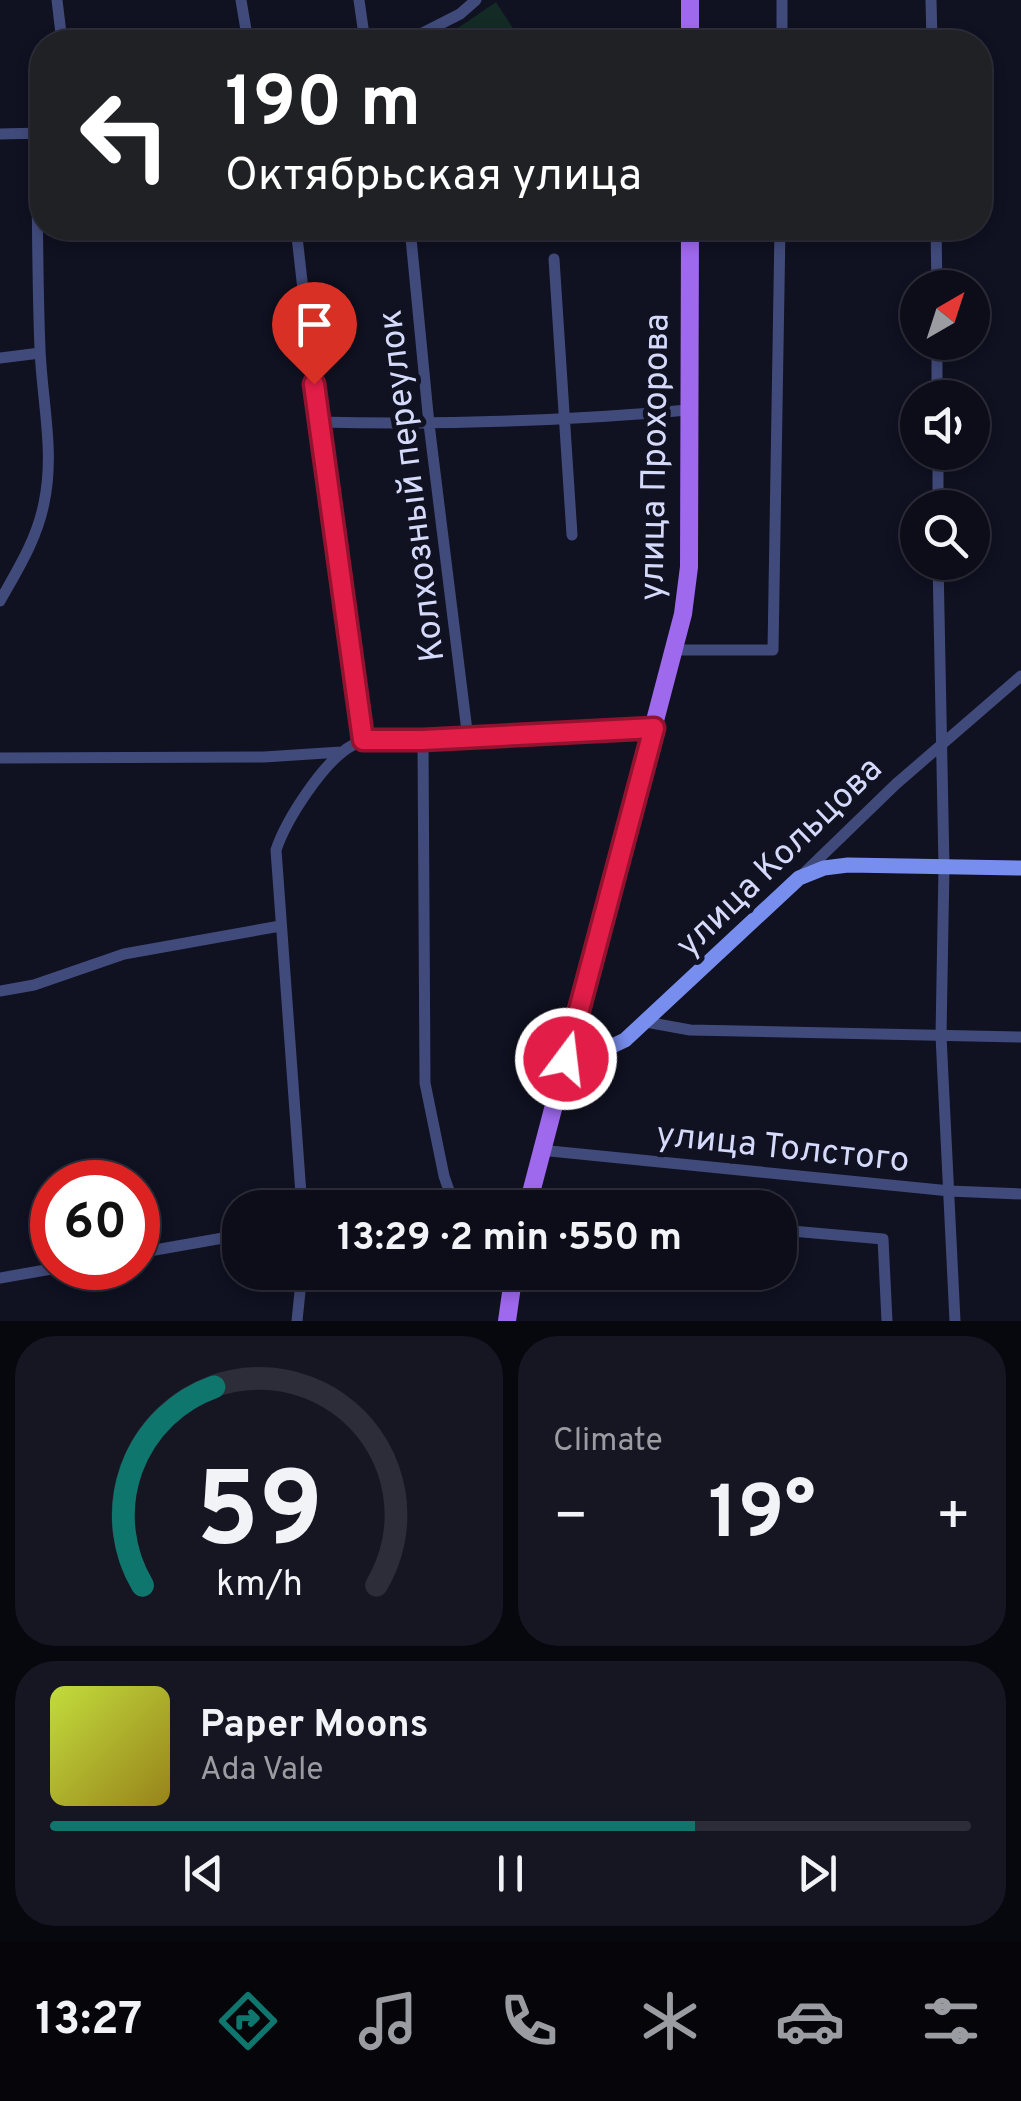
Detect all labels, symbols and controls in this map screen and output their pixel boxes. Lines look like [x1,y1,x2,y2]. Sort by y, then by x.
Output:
text: 190 m [225,62,421,151]
icon: left [60,70,190,200]
text: Октябрьская улица [225,149,642,206]
north arrow [900,270,990,360]
map controls [900,270,990,580]
pin [272,282,357,385]
icon: arrive [287,297,342,352]
street label: Колхозный переулок [370,307,456,664]
street label: улица Прохорова [631,313,681,601]
button: sound [900,380,990,470]
button: search [900,490,990,580]
street label: улица Кольцова [668,748,893,968]
position arrow [514,1007,618,1111]
street label: улица Толстого [654,1114,911,1184]
speed limit sign: 60 [30,1160,160,1290]
text: 13:29 · 2 min · 550 m [337,1215,682,1264]
text: Climate [553,1422,663,1462]
text: 59 [195,1451,323,1583]
text: 19° [708,1470,816,1565]
text: − [553,1484,588,1554]
text: + [936,1484,971,1554]
text: km/h [216,1563,302,1609]
text: Paper Moons [200,1702,429,1751]
text: Ada Vale [200,1751,324,1791]
icon: previous [176,1846,231,1901]
icon: pause [483,1846,538,1901]
icon: next [790,1846,845,1901]
icon: directions [213,1986,283,2056]
icon: music [353,1986,423,2056]
icon: phone [494,1986,564,2056]
icon: climate [635,1986,705,2056]
icon: car [775,1986,845,2056]
icon: filters [916,1986,986,2056]
text: 13:27 [35,1993,142,2050]

